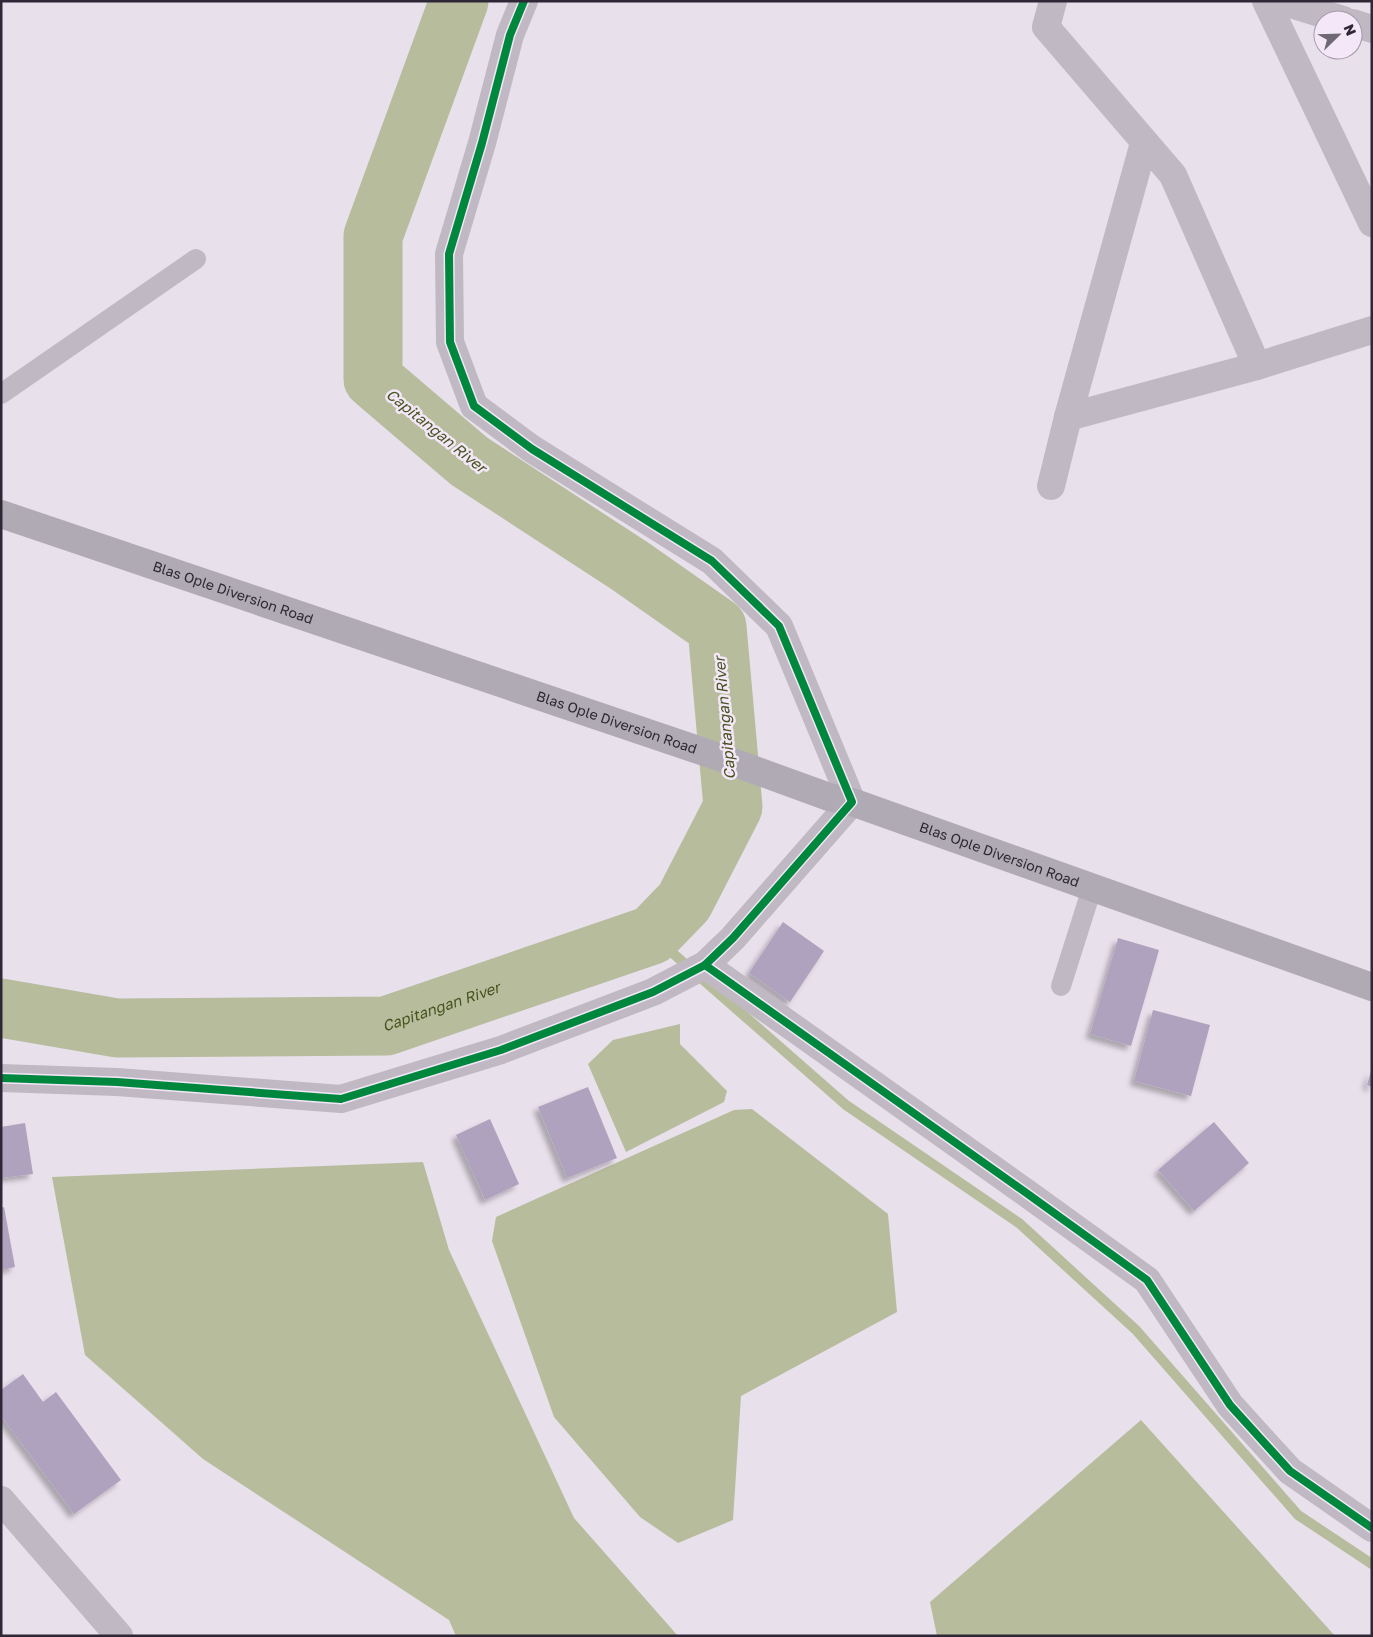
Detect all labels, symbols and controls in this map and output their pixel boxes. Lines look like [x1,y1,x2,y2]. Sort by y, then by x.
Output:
north arrow [1313,10,1363,60]
text: N [1341,22,1360,38]
water label: Capitangan River [382,384,492,478]
street label: Blas Ople Diversion Road [151,557,316,627]
water label: Capitangan River [709,654,739,780]
street label: Blas Ople Diversion Road [534,687,699,757]
street label: Blas Ople Diversion Road [917,818,1082,890]
water label: Capitangan River [380,977,504,1035]

